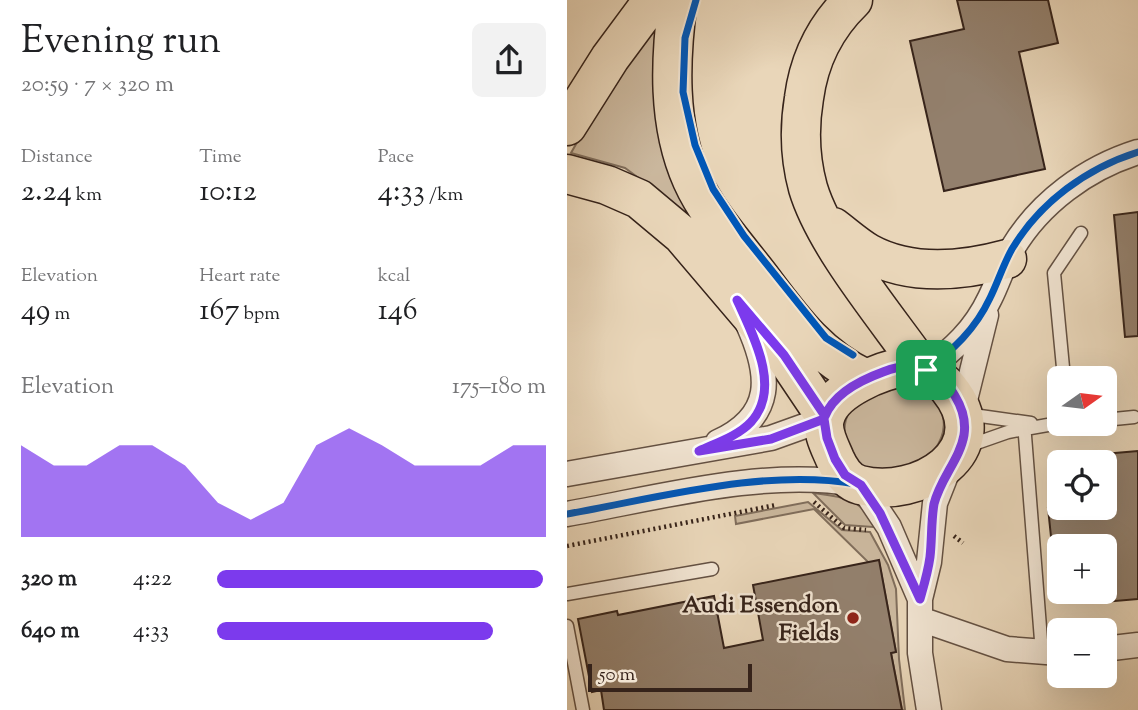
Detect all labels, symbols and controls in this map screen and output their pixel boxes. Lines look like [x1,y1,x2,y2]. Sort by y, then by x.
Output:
text: Evening run [21,16,221,70]
button: share [472,23,546,97]
text: 20:59 · 7 × 320 m [21,69,174,102]
text: Distance [21,144,93,171]
text: Time [199,144,242,171]
text: Pace [378,144,414,171]
text: 2.24 [21,171,72,214]
text: 10:12 [199,171,257,214]
text: 4:33 [378,171,425,214]
text: km [72,182,102,209]
text: /km [425,182,463,209]
text: Elevation [21,263,98,290]
text: Heart rate [199,263,280,290]
text: kcal [378,263,410,290]
text: 49 [21,290,50,333]
text: 167 [199,290,239,333]
text: 146 [378,290,418,333]
text: m [50,301,70,328]
text: bpm [239,301,280,328]
pin [896,340,956,400]
icon: arrive [907,351,945,389]
north arrow [1047,366,1117,436]
map controls [1047,366,1117,688]
text: Elevation [21,371,114,404]
text: 175–180 m [452,371,546,404]
button: locate [1047,450,1117,520]
button: + [1047,534,1117,604]
text: 320 m [21,563,77,596]
text: 4:22 [133,563,172,596]
place label: Audi Essendon Fields [682,589,840,651]
marker: Audi Essendon Fields [845,610,861,626]
text: 640 m [21,615,79,648]
text: 4:33 [133,615,169,648]
button: − [1047,618,1117,688]
scale bar [588,661,753,693]
text: 50 m [599,662,635,689]

